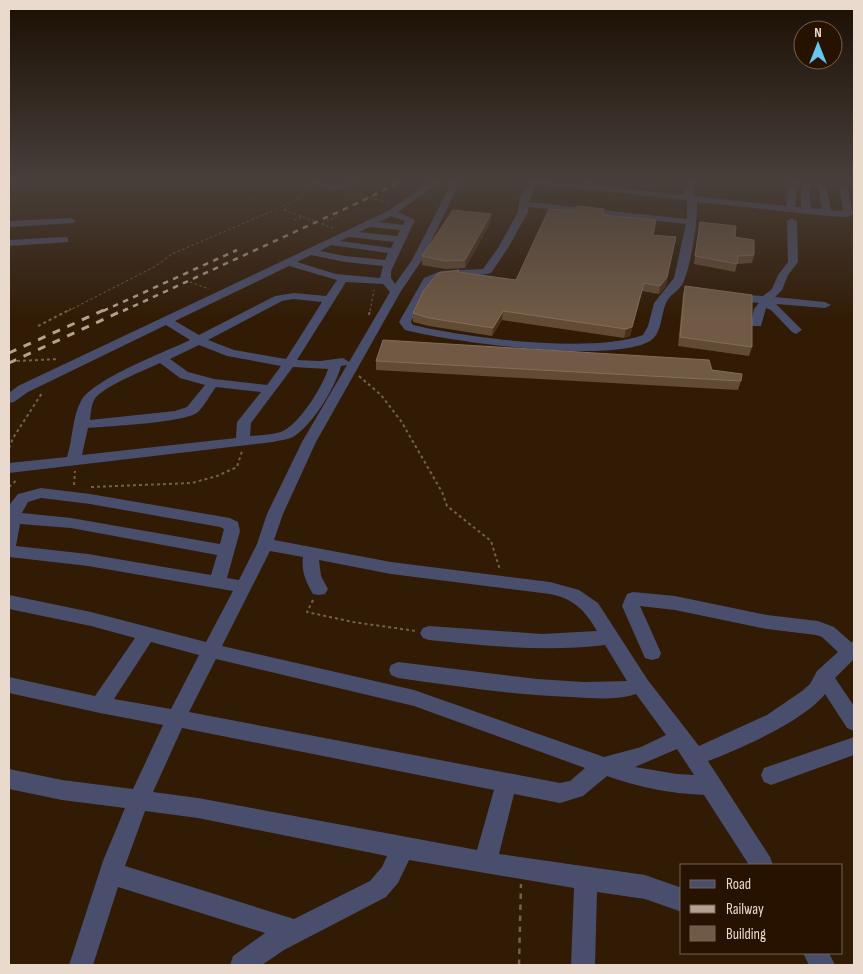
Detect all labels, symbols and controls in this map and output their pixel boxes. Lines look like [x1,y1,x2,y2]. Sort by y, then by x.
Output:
north arrow [793,20,843,70]
text: N [814,24,822,41]
legend [680,864,843,954]
text: Road [726,875,751,894]
text: Railway [726,900,764,919]
text: Building [726,925,766,944]

